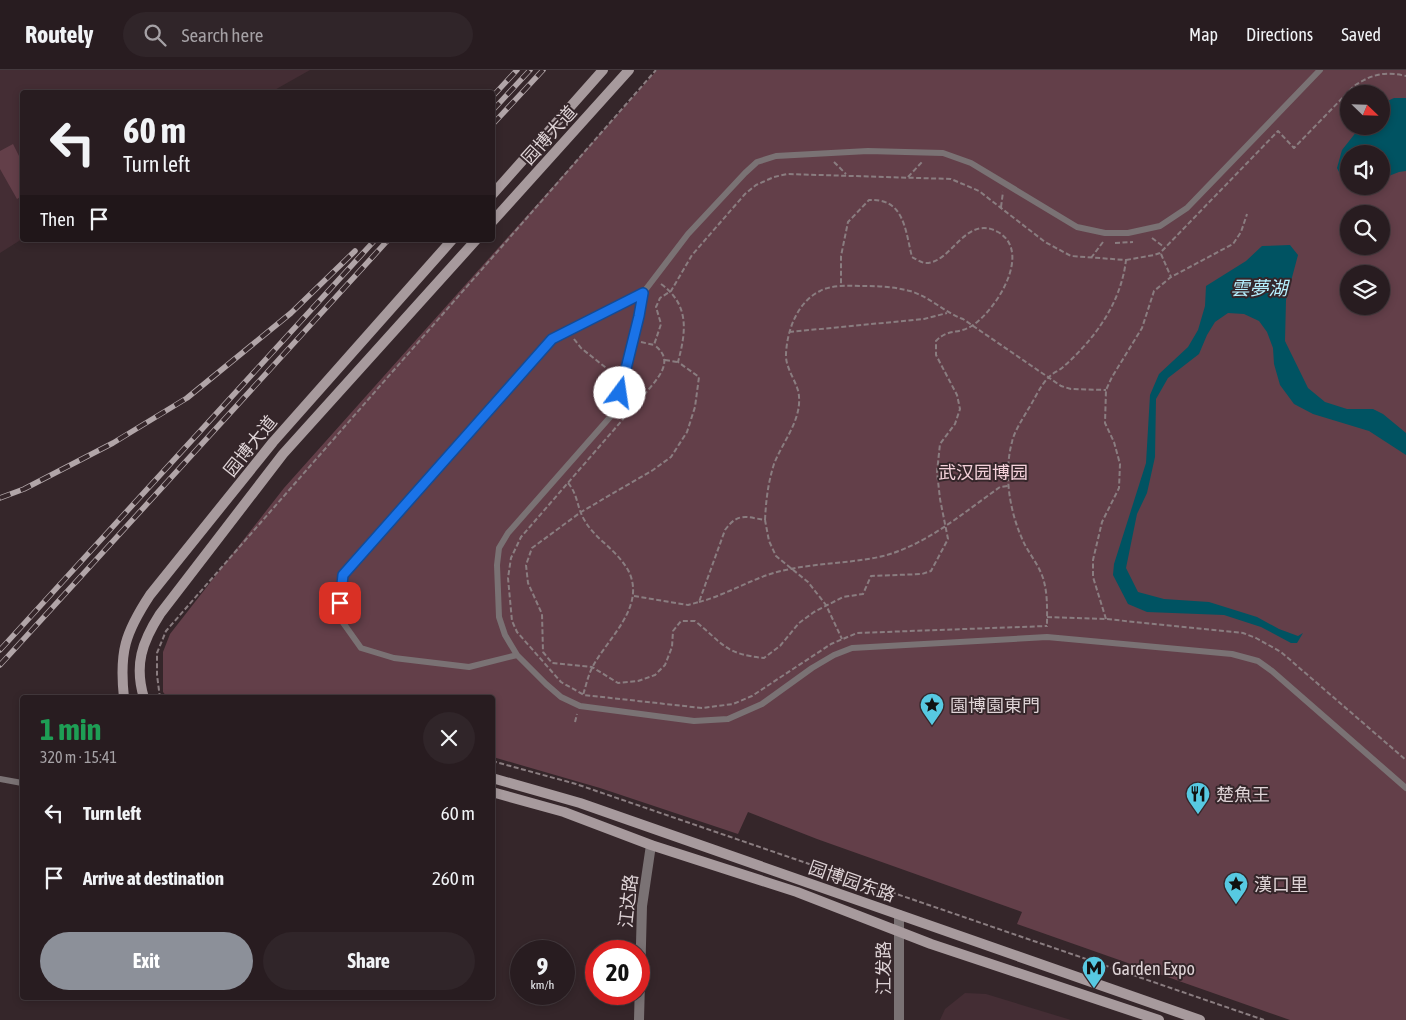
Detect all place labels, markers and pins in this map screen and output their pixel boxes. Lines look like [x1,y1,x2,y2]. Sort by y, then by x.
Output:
pin [319,582,361,624]
place icon: 園博園東門 [919,692,945,726]
place label: 園博園東門 [950,695,1040,716]
restaurant icon: 楚魚王 [1185,781,1211,815]
place label: 楚魚王 [1216,784,1270,805]
place icon: 漢口里 [1223,871,1249,905]
place label: 漢口里 [1254,874,1308,895]
metro station icon: Garden Expo [1081,955,1107,989]
place label: Garden Expo [1112,958,1195,979]

